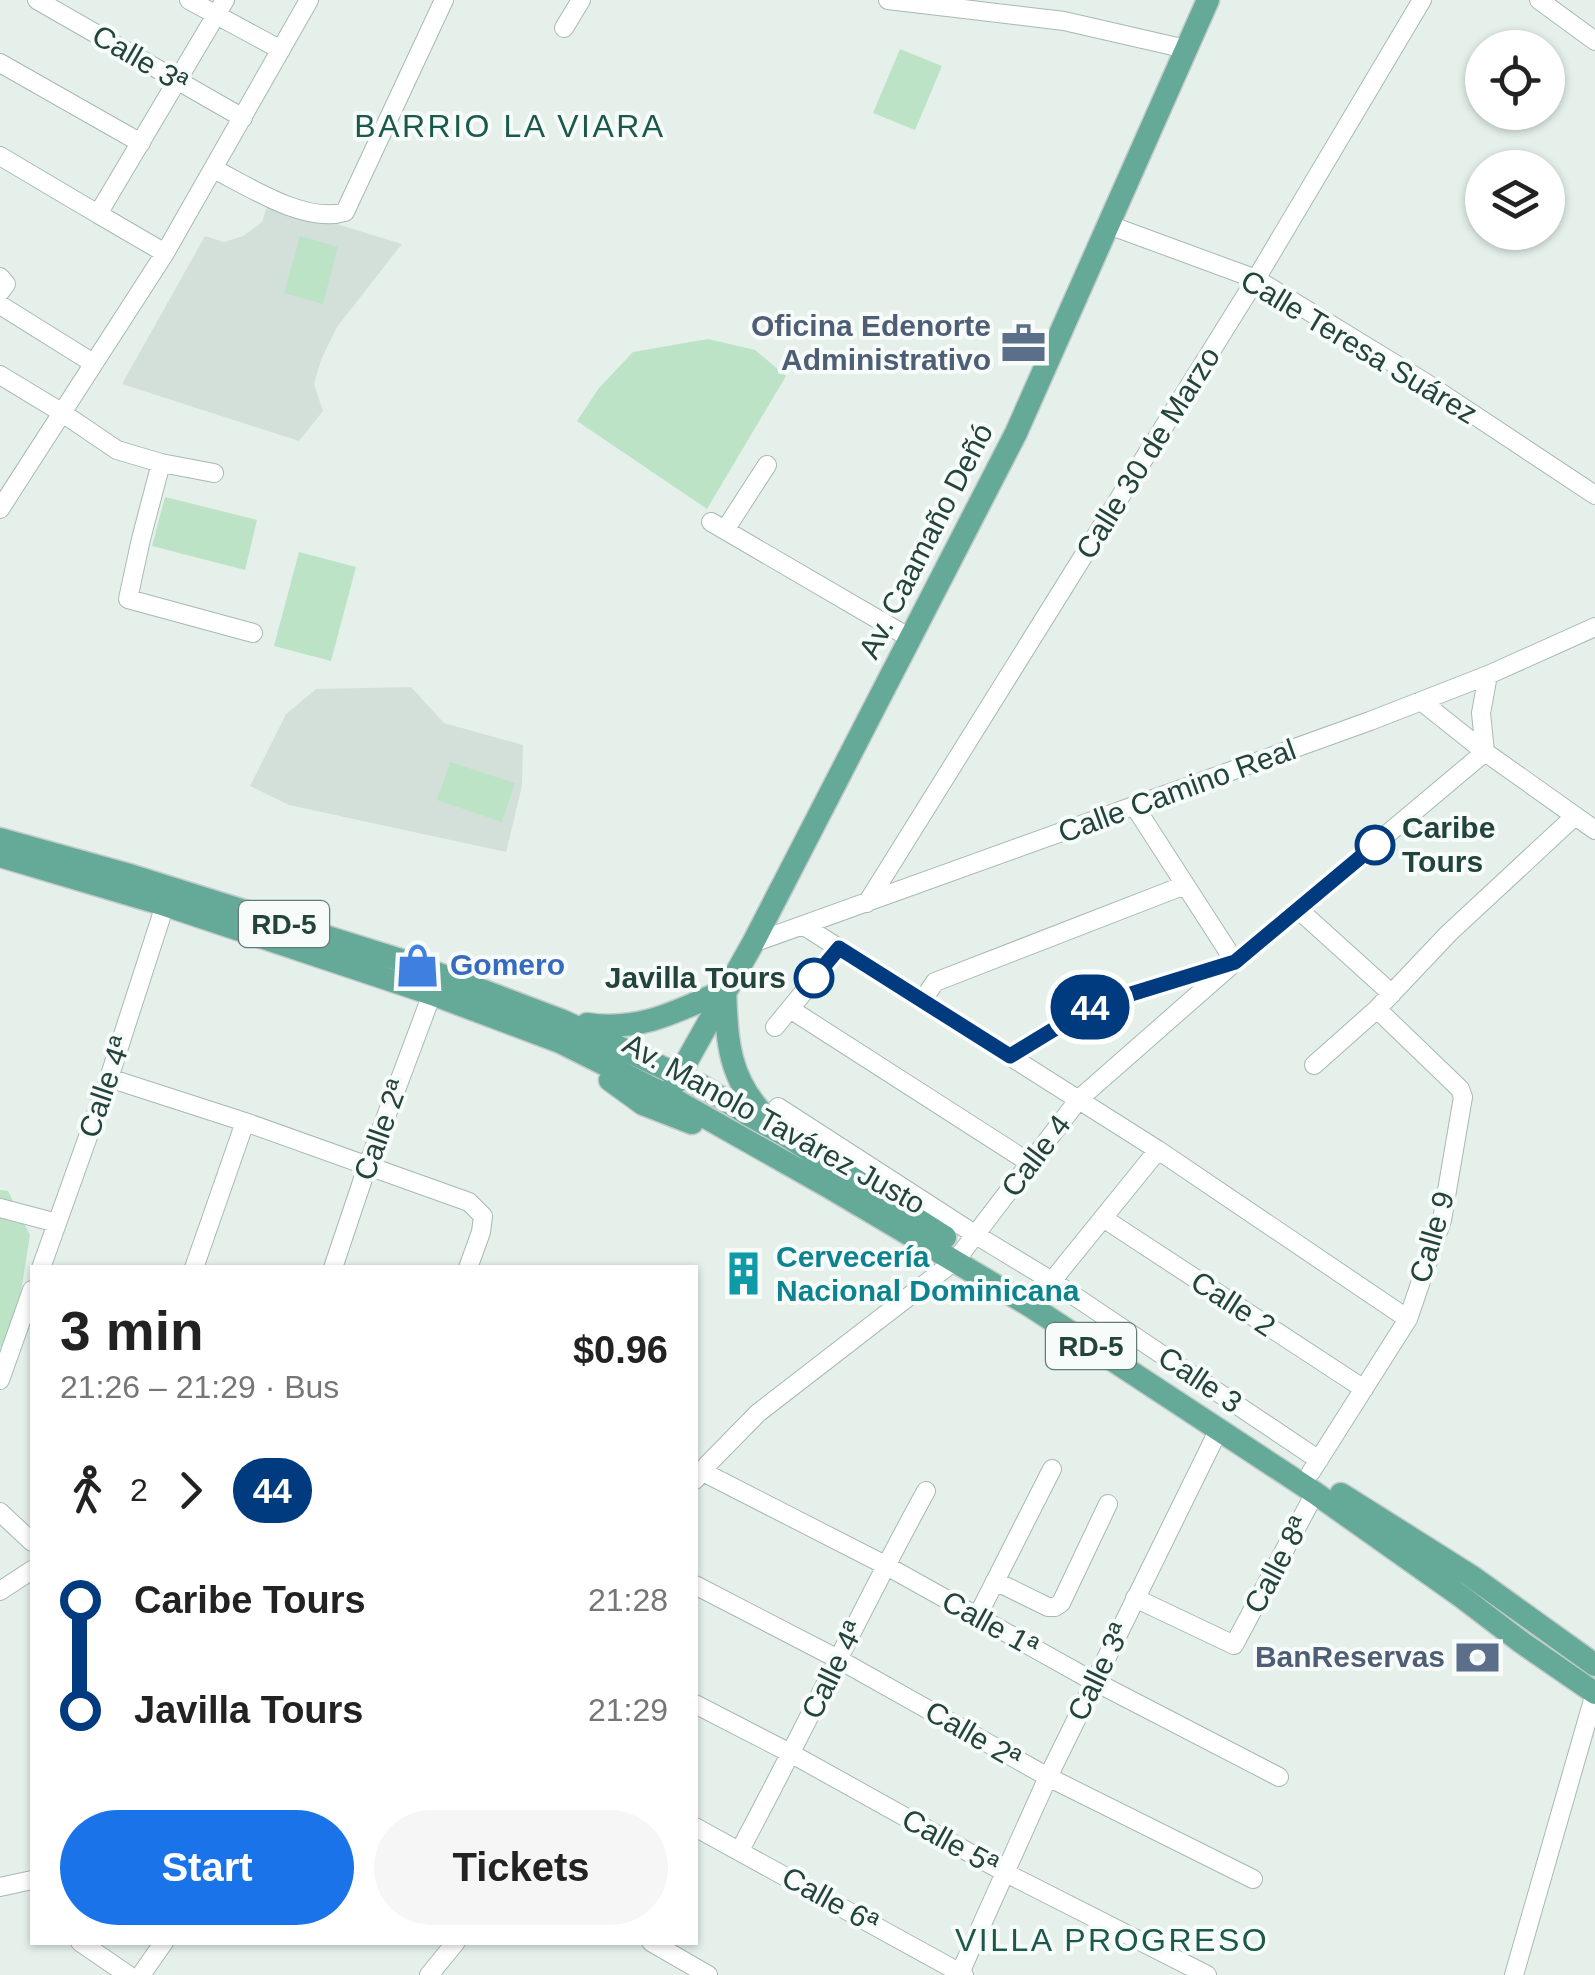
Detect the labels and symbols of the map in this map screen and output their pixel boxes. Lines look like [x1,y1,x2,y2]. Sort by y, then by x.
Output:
street label: Calle 3ª [87,18,195,99]
district label: BARRIO LA VIARA [354,108,666,144]
street label: Calle Teresa Suárez [1235,263,1483,430]
place label: Oficina Edenorte Administrativo [751,309,991,376]
office icon: Oficina Edenorte Administrativo [1000,319,1048,367]
street label: Calle 30 de Marzo [1069,341,1226,565]
street label: Av. Caamaño Deñó [852,418,999,664]
street label: Calle Camino Real [1054,732,1300,849]
place label: Caribe Tours [1402,811,1495,878]
marker: Caribe Tours [1356,826,1394,864]
road number: RD-5 [239,901,329,947]
shop icon: Gomero [393,941,441,989]
place label: Gomero [450,948,565,981]
marker: Javilla Tours [795,959,833,997]
place label: Javilla Tours [605,961,786,994]
line badge: 44 [1045,974,1135,1040]
street label: Av. Manolo Tavárez Justo [617,1027,931,1220]
street label: Calle 4ª [72,1031,137,1142]
street label: Calle 2ª [347,1074,414,1185]
street label: Calle 4 [994,1108,1077,1203]
street label: Calle 9 [1403,1187,1460,1286]
place label: Cervecería Nacional Dominicana [776,1240,1080,1307]
building icon: Cervecería Nacional Dominicana [719,1250,767,1298]
street label: Calle 2 [1185,1264,1281,1343]
road number: RD-5 [1046,1323,1136,1369]
street label: Calle 3 [1152,1340,1248,1419]
street label: Calle 8ª [1237,1510,1316,1619]
street label: Calle 1ª [937,1584,1045,1664]
street label: Calle 4ª [795,1615,871,1724]
street label: Calle 3ª [1061,1617,1137,1726]
bank icon: BanReservas [1454,1633,1502,1681]
place label: BanReservas [1255,1640,1445,1673]
street label: Calle 2ª [920,1694,1028,1775]
street label: Calle 5ª [897,1802,1005,1882]
street label: Calle 6ª [777,1860,885,1940]
district label: VILLA PROGRESO [955,1922,1269,1958]

